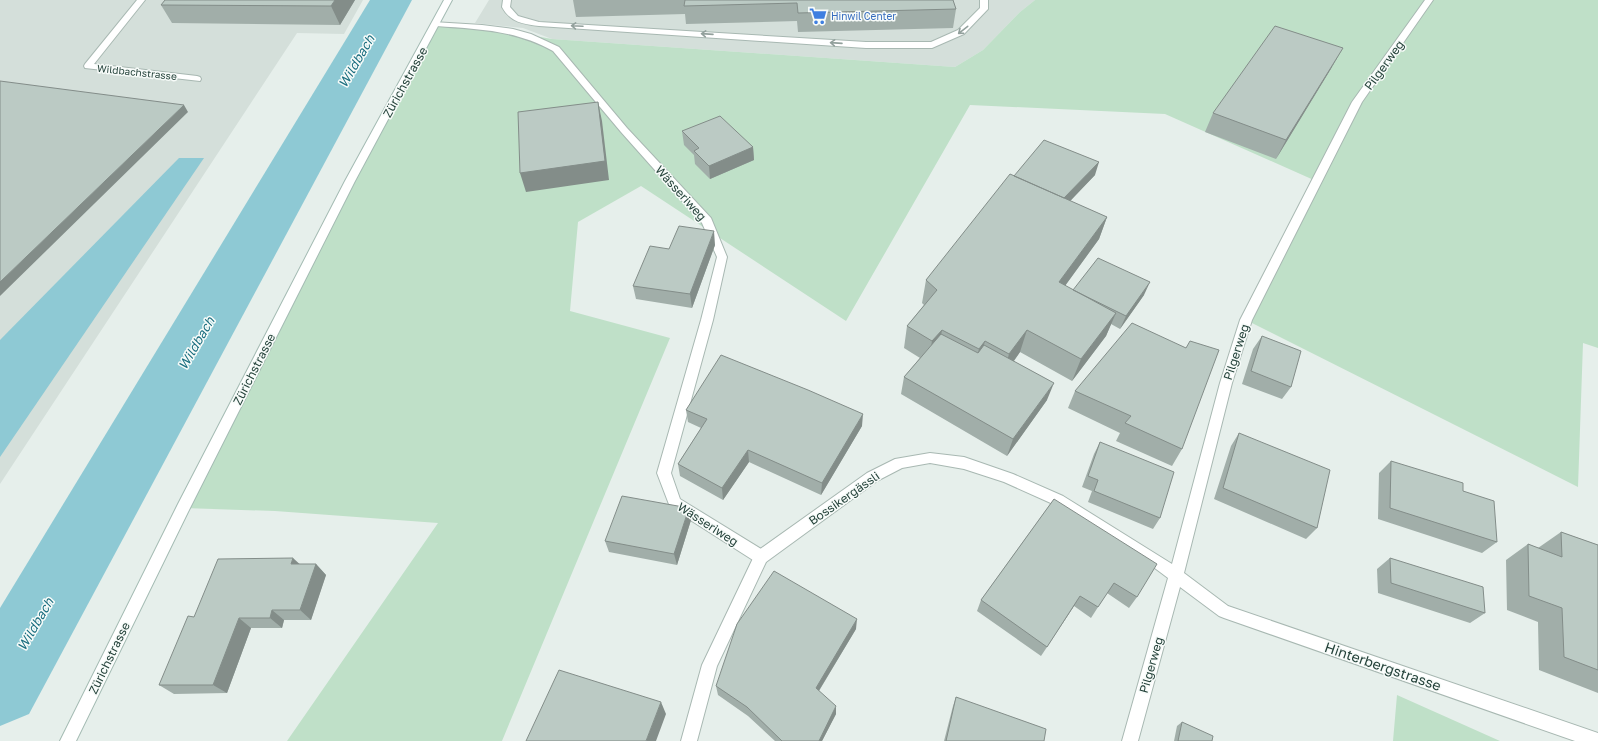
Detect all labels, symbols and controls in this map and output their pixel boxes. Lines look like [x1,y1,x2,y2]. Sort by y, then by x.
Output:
supermarket icon: Hinwil Center [808,6,828,26]
place label: Hinwil Center [831,10,896,22]
one-way arrow [571,22,584,30]
one-way arrow [957,25,968,34]
one-way arrow [701,30,714,37]
water label: Wildbach [334,31,378,90]
street label: Pilgerweg [1361,37,1407,93]
one-way arrow [830,39,843,46]
street label: Zürichstrasse [379,44,431,120]
street label: Wildbachstrasse [97,62,178,82]
street label: Wässeriweg [652,162,710,224]
water label: Wildbach [174,313,218,372]
street label: Pilgerweg [1220,322,1252,382]
street label: Zürichstrasse [230,331,278,407]
street label: Bossikergässli [806,468,882,528]
street label: Wässeriweg [675,499,741,549]
water label: Wildbach [13,594,57,653]
street label: Zürichstrasse [85,620,133,696]
street label: Pilgerweg [1136,635,1166,695]
street label: Hinterbergstrasse [1323,638,1443,694]

